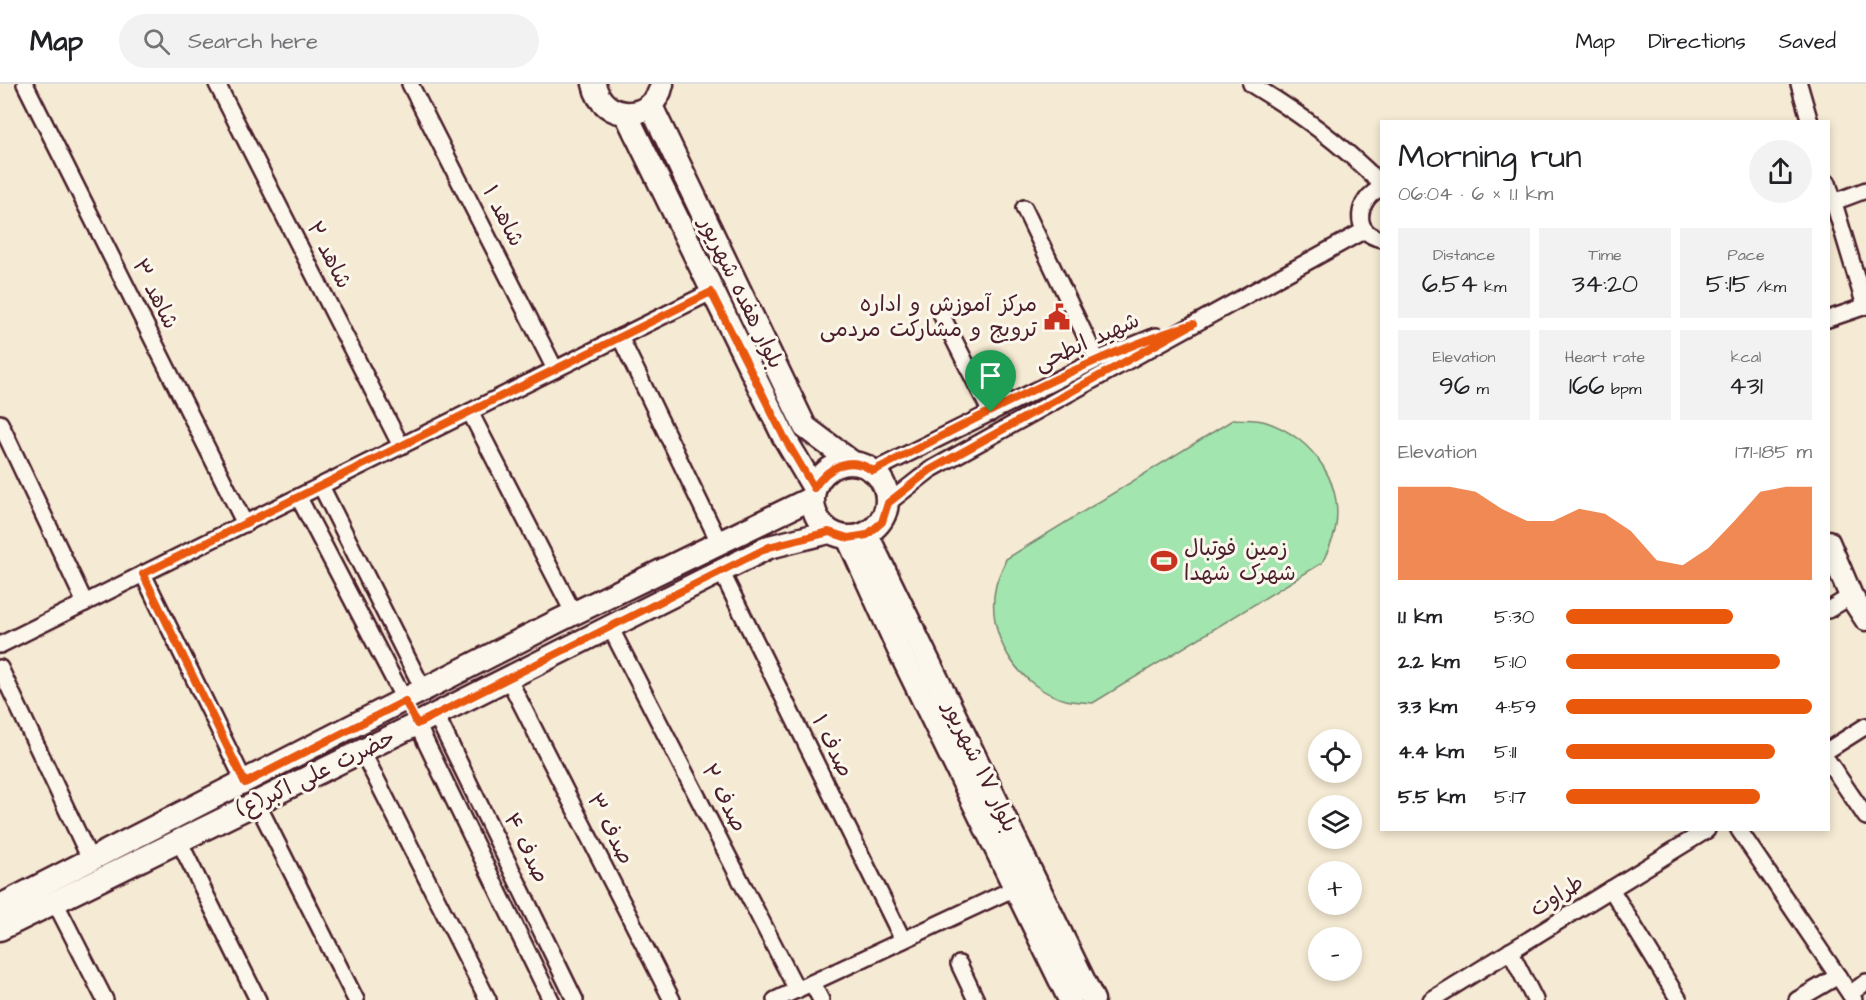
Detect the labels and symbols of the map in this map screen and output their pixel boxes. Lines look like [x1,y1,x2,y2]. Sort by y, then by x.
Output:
street label: شاهد ۱ [474,180,532,252]
street label: بلوار هفده شهریور [690,210,791,374]
street label: شاهد ۲ [299,216,359,294]
street label: شاهد ۳ [124,253,186,335]
place label: مرکز آموزش و اداره ترویج و مشارکت مردمی [820,289,1038,345]
public building icon: مرکز آموزش و اداره ترویج و مشارکت مردمی [1042,302,1072,332]
street label: شهید ابطحی [1030,305,1144,379]
pin [965,350,1016,412]
place label: زمین فوتبال شهرک شهدا [1184,533,1296,589]
sports icon: زمین فوتبال شهرک شهدا [1149,546,1179,576]
street label: بلوار ۱۷ شهریور [934,694,1025,838]
street label: صدف ۱ [804,709,860,783]
street label: حضرت علی اکبر(ع) [232,722,400,826]
street label: صدف ۲ [694,758,754,838]
street label: صدف ۳ [579,788,641,870]
street label: صدف ۴ [496,808,556,888]
street label: طراوت [1524,867,1590,925]

